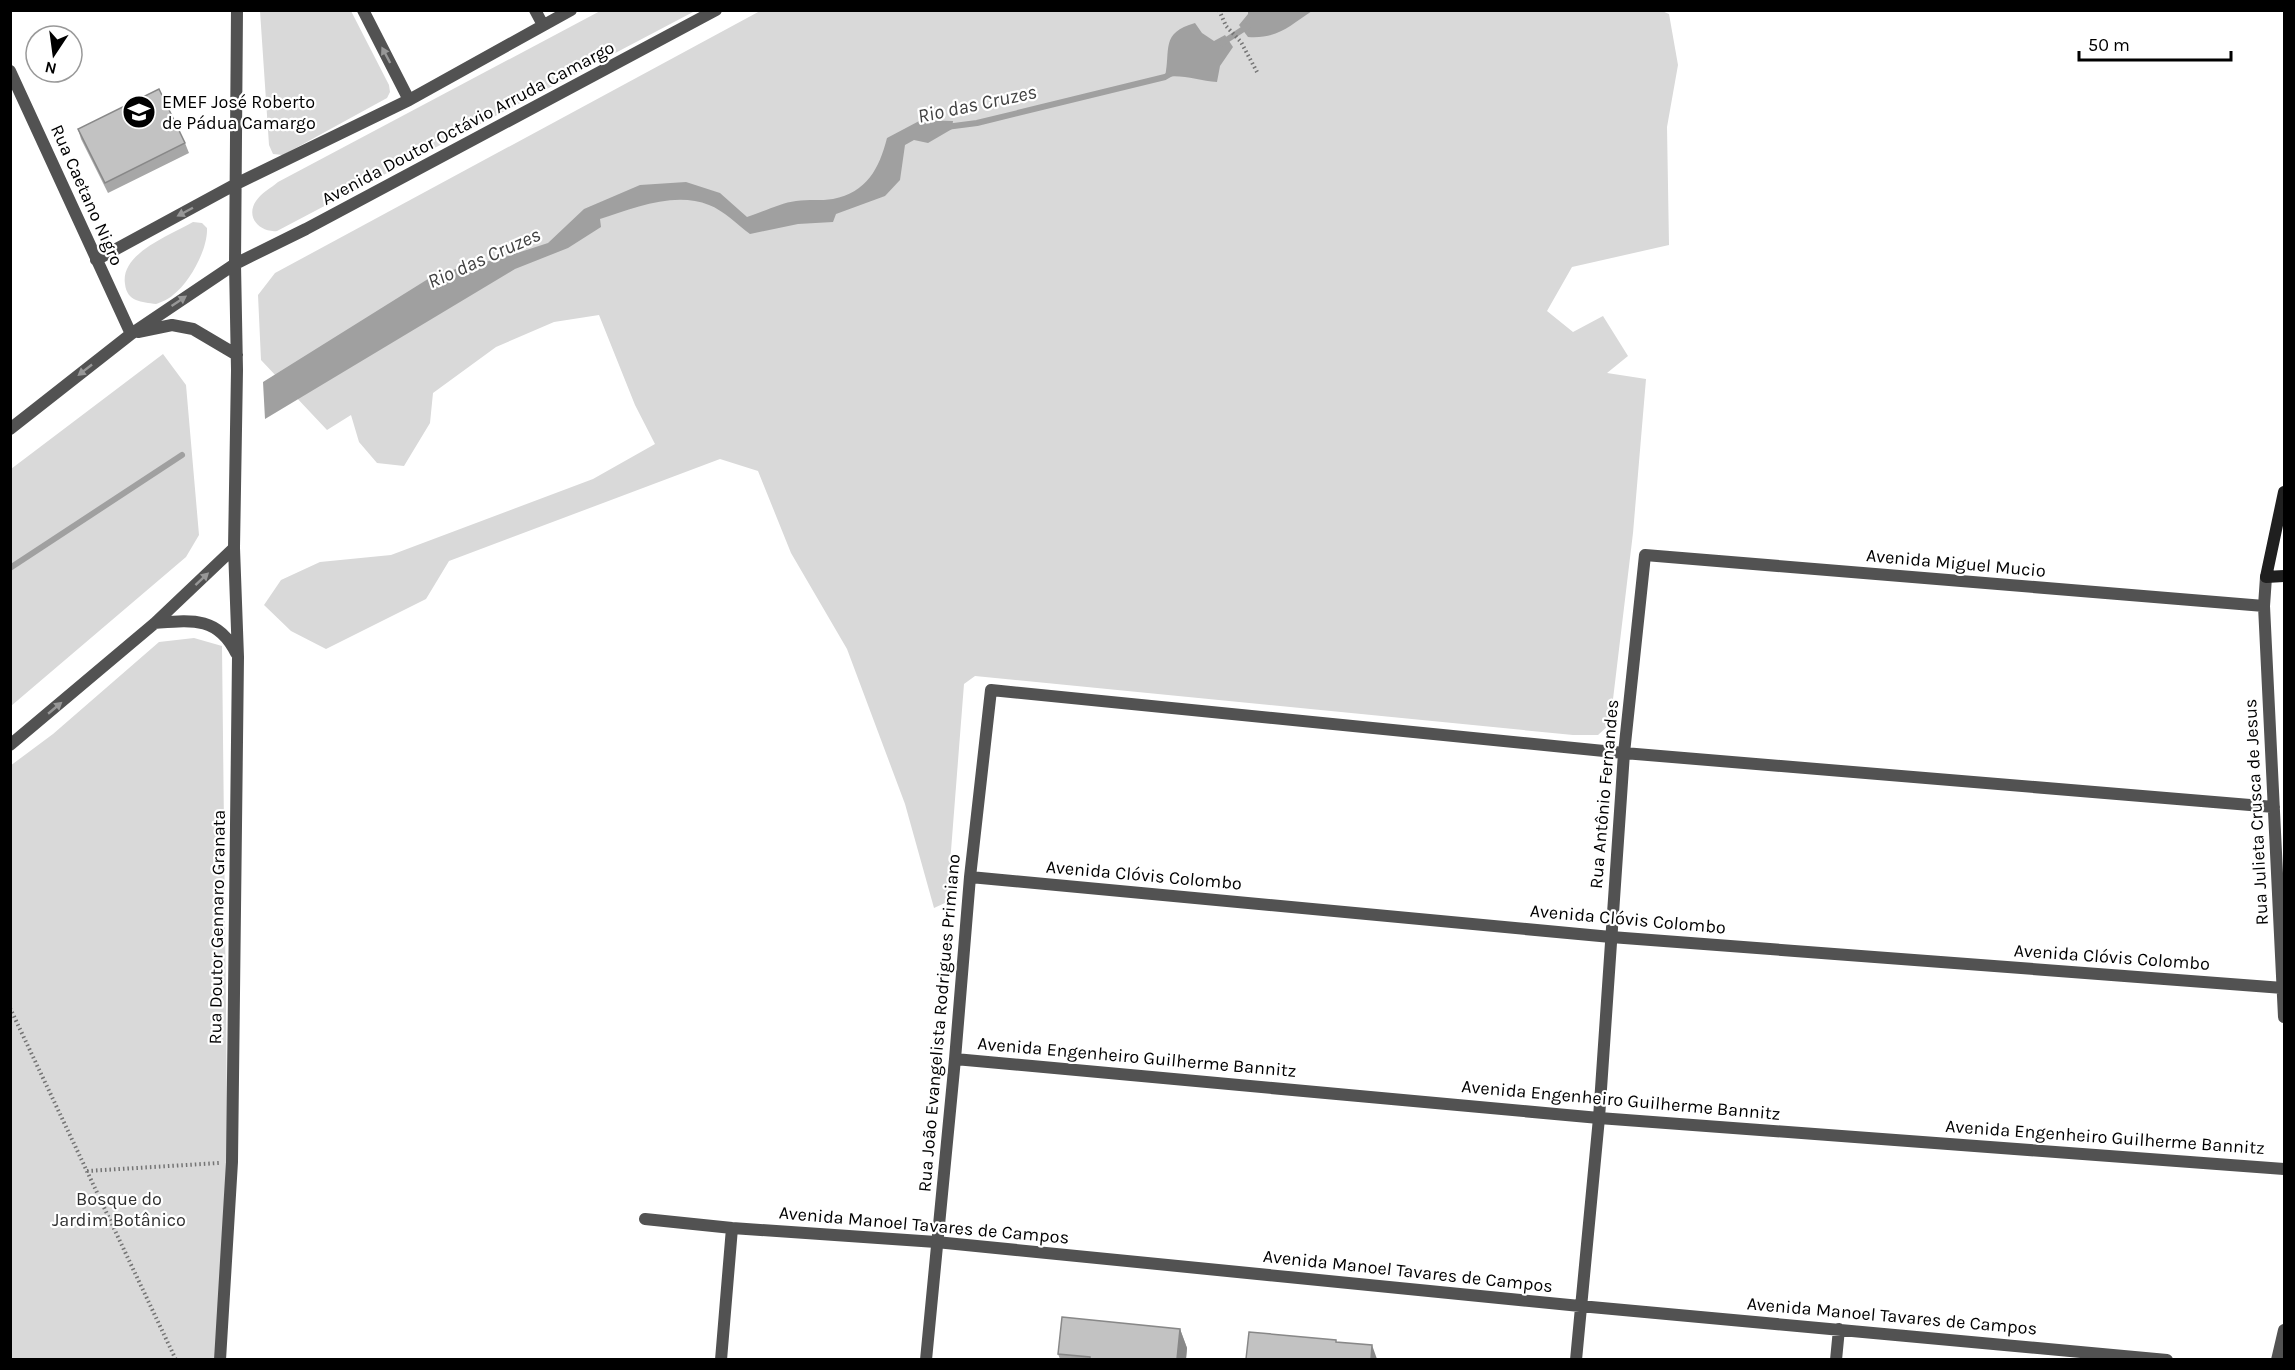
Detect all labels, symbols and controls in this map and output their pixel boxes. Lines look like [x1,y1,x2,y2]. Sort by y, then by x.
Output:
north arrow [24,24,84,84]
scale bar [2079,24,2230,62]
text: 50 m [2088,34,2130,56]
street label: Avenida Doutor Octávio Arruda Camargo [318,36,618,210]
one-way arrow [381,47,391,64]
text: N [43,58,58,79]
water label: Rio das Cruzes [915,80,1039,128]
place label: EMEF José Roberto de Pádua Camargo [162,91,316,134]
school or university icon: EMEF José Roberto de Pádua Camargo [121,94,157,130]
street label: Rua Caetano Nigro [46,121,128,269]
one-way arrow [176,207,193,217]
water label: Rio das Cruzes [424,223,544,293]
one-way arrow [171,296,188,307]
one-way arrow [77,364,92,376]
street label: Avenida Miguel Mucio [1865,544,2047,582]
one-way arrow [194,573,209,586]
street label: Rua Antônio Fernandes [1585,698,1623,890]
street label: Rua Julieta Crusca de Jesus [2239,698,2273,926]
one-way arrow [47,701,63,714]
street label: Rua Doutor Gennaro Granata [204,809,230,1045]
street label: Rua João Evangelista Rodrigues Primiano [913,853,965,1193]
street label: Avenida Clóvis Colombo [1045,855,1243,895]
street label: Avenida Clóvis Colombo [1529,899,1727,939]
street label: Avenida Clóvis Colombo [2013,939,2211,975]
street label: Avenida Engenheiro Guilherme Bannitz [977,1032,1297,1082]
street label: Avenida Engenheiro Guilherme Bannitz [1461,1075,1781,1125]
street label: Avenida Engenheiro Guilherme Bannitz [1945,1115,2265,1159]
park label: Bosque do Jardim Botânico [52,1188,186,1231]
street label: Avenida Manoel Tavares de Campos [778,1201,1070,1249]
street label: Avenida Manoel Tavares de Campos [1262,1245,1554,1297]
street label: Avenida Manoel Tavares de Campos [1746,1292,2038,1340]

